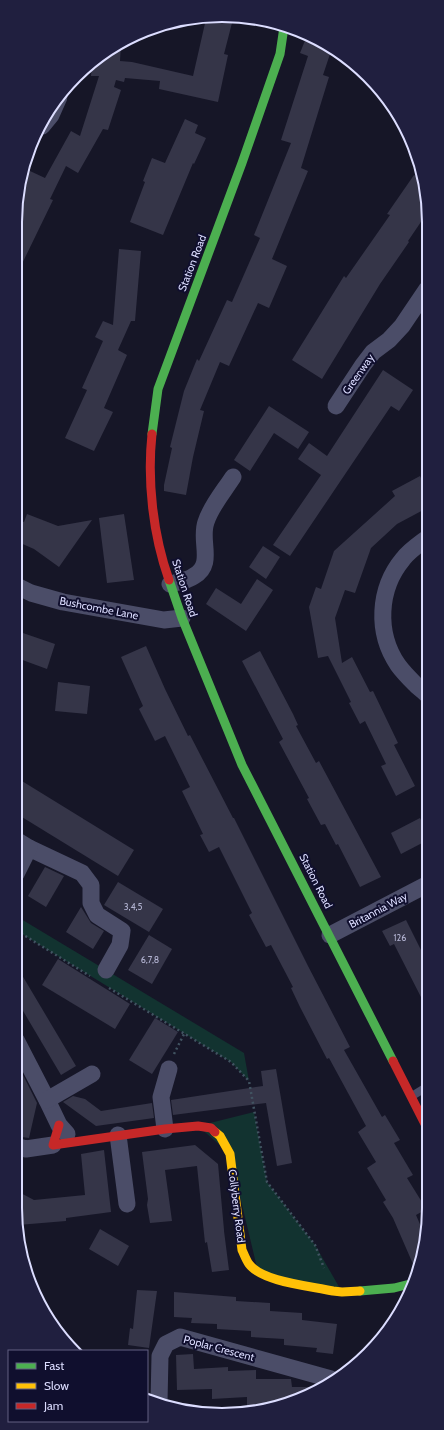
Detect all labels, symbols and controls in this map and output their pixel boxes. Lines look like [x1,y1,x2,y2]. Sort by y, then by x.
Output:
street label: Station Road [175,233,209,293]
street label: Greenway [339,351,377,397]
street label: Station Road [169,557,201,619]
street label: Bushcombe Lane [58,593,140,623]
street label: Station Road [296,851,336,911]
street label: Britannia Way [346,889,410,931]
house number: 3,4,5 [124,901,142,912]
house number: 126 [394,932,406,943]
house number: 6,7,8 [141,954,159,965]
street label: Collyberry Road [226,1168,248,1244]
street label: Poplar Crescent [182,1332,256,1364]
legend [8,1350,148,1422]
text: Fast [44,1358,64,1373]
text: Slow [44,1378,69,1393]
text: Jam [43,1398,63,1413]

